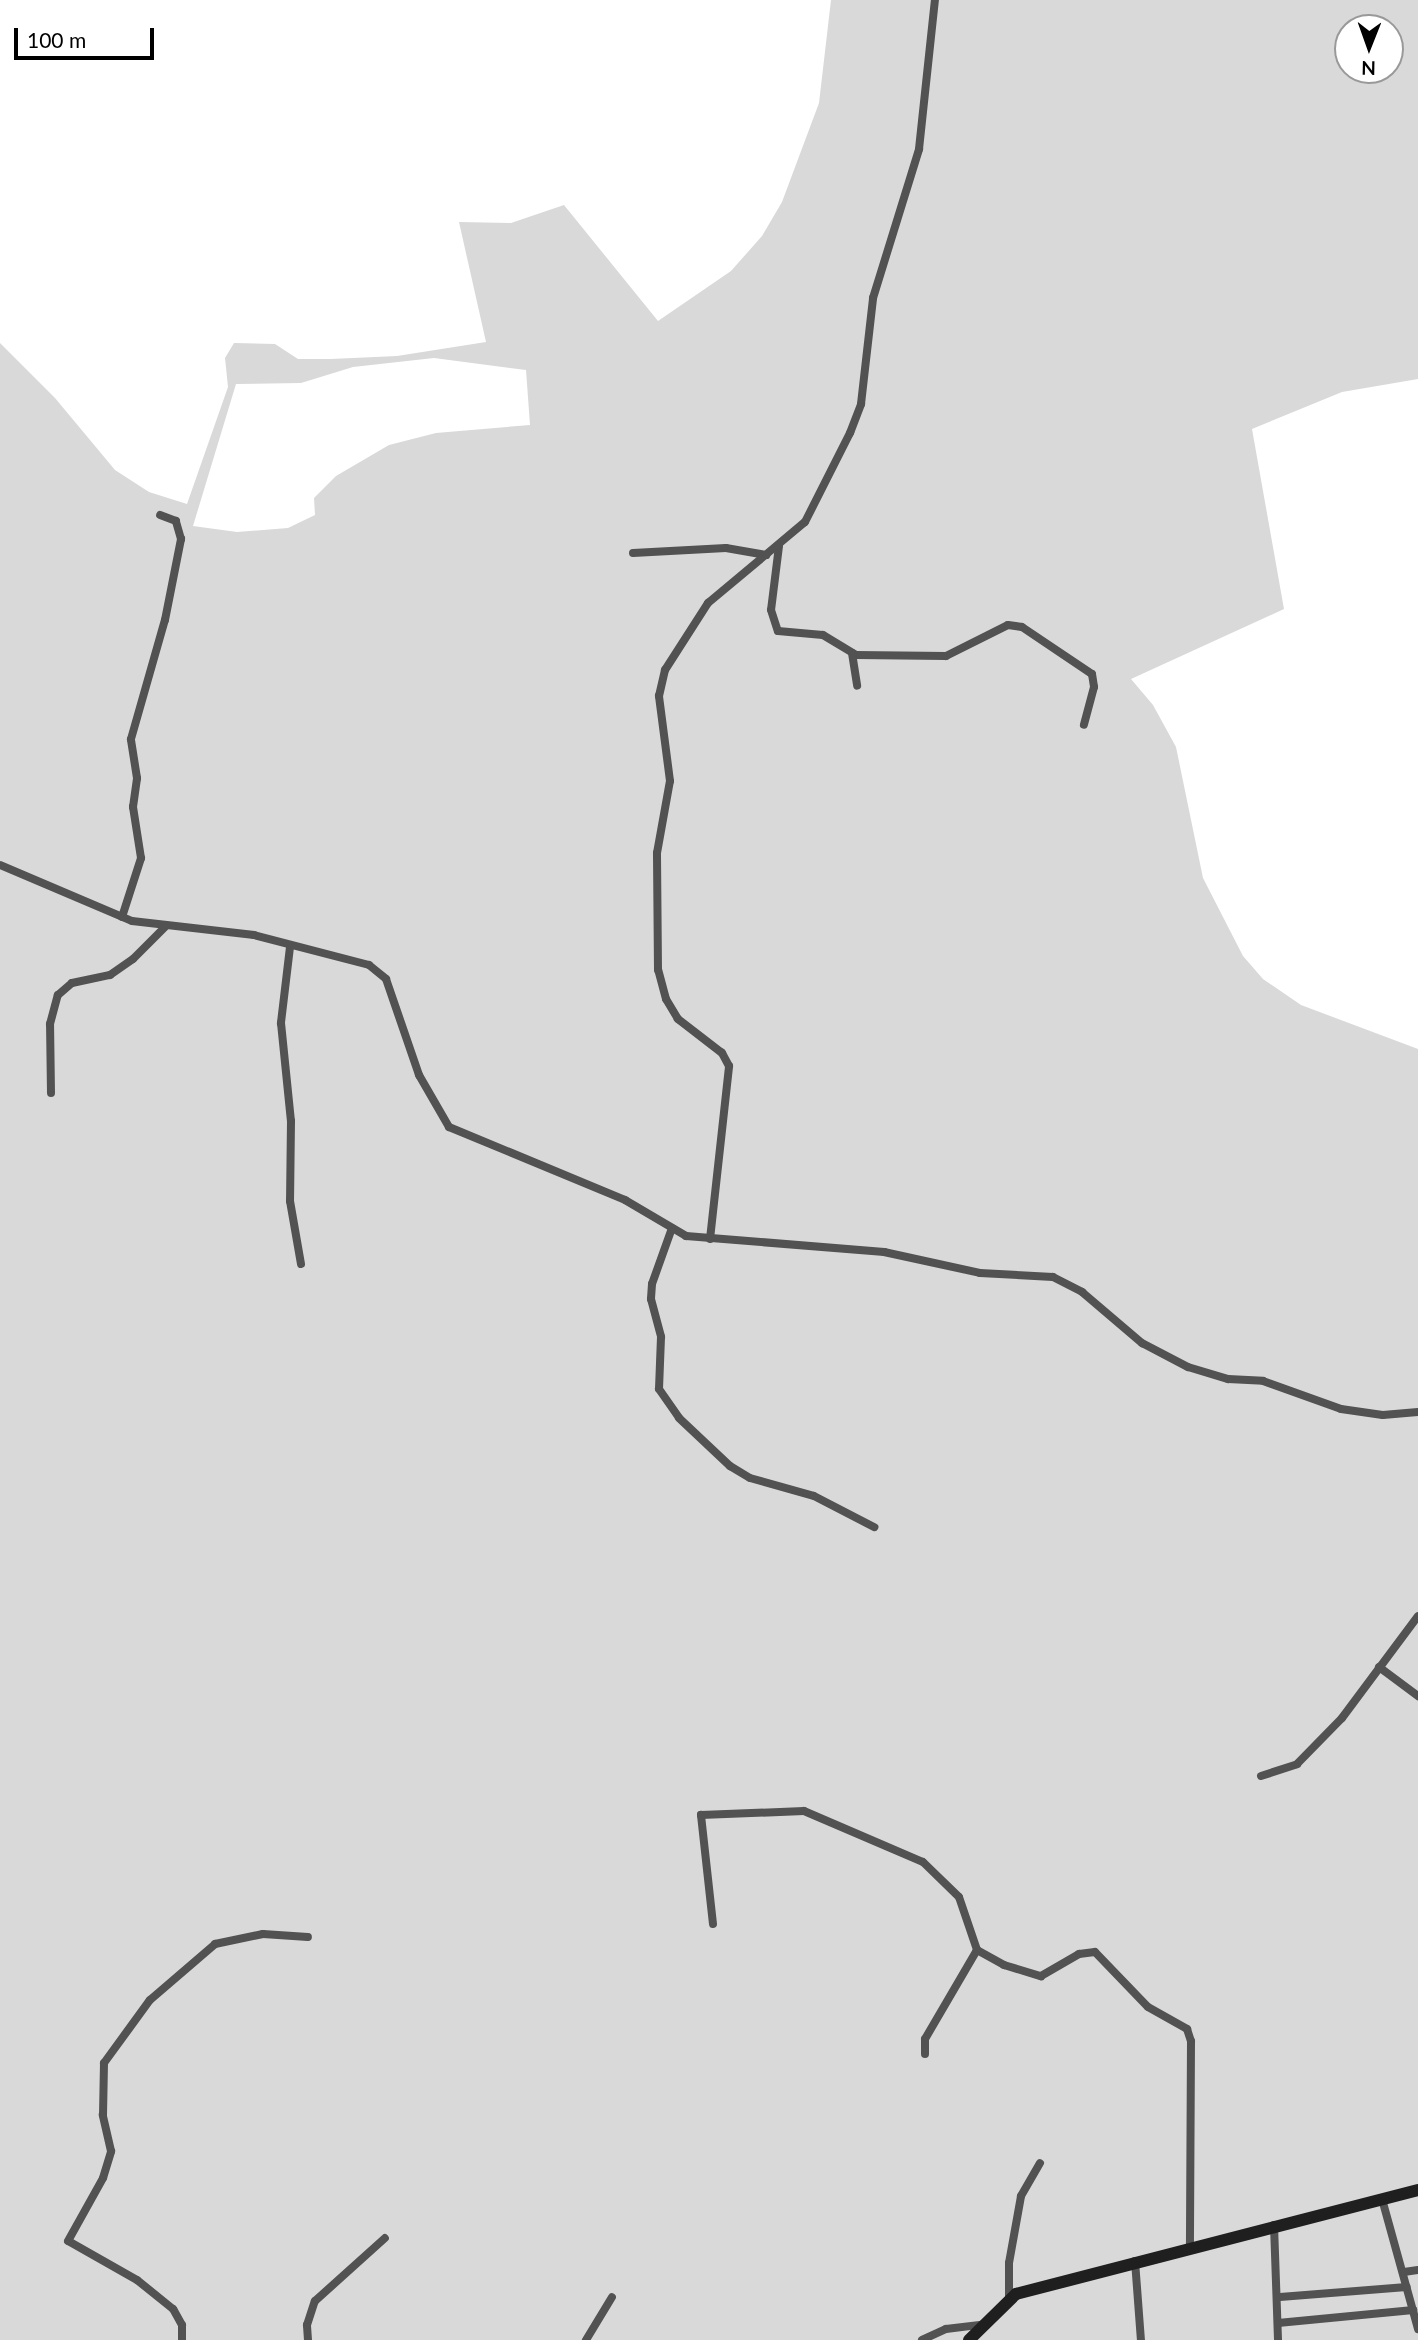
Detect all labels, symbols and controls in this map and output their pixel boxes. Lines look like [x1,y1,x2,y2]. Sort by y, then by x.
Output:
scale bar [18,14,158,58]
north arrow [1334,14,1404,84]
text: 100 m [27,27,86,52]
text: N [1361,57,1376,80]

